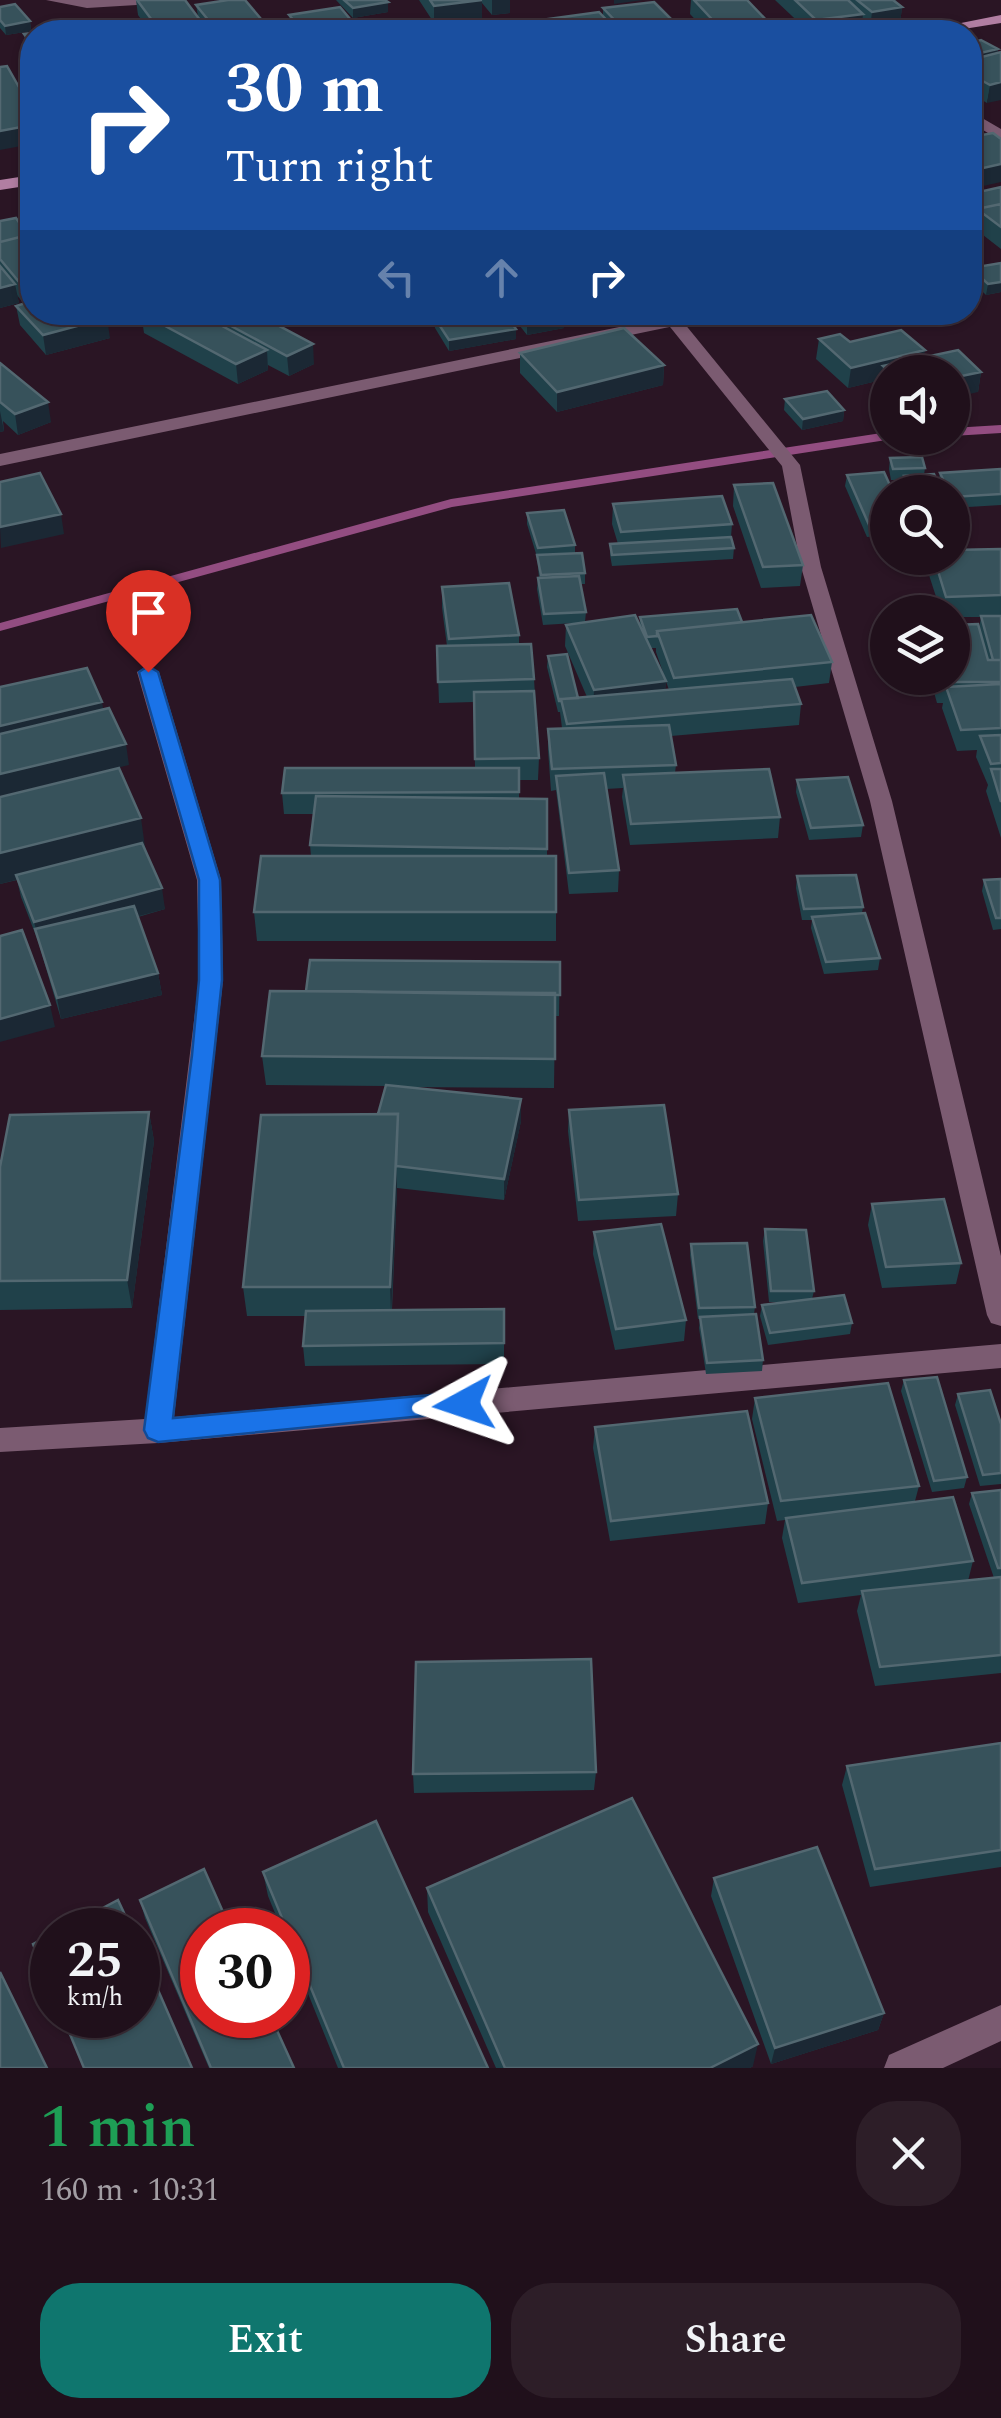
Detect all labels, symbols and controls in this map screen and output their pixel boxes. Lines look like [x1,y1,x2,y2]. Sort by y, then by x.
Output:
text: 30 m [225,37,384,143]
icon: right [60,60,190,190]
text: Turn right [225,133,434,202]
icon: left [369,250,424,305]
icon: ahead [474,250,529,305]
icon: right [579,250,634,305]
map controls [870,355,970,695]
button: sound [870,355,970,455]
button: search [870,475,970,575]
pin [106,570,191,673]
icon: arrive [121,585,176,640]
button: layers [870,595,970,695]
position arrow [412,1352,516,1456]
speed limit sign: 30 [180,1908,310,2038]
text: 25 [67,1923,123,1999]
text: km/h [67,1979,123,2017]
text: 1 min [40,2082,196,2174]
button: close [856,2101,961,2206]
text: 160 m · 10:31 [40,2166,220,2215]
button: Exit [40,2283,491,2398]
button: Share [511,2283,961,2398]

